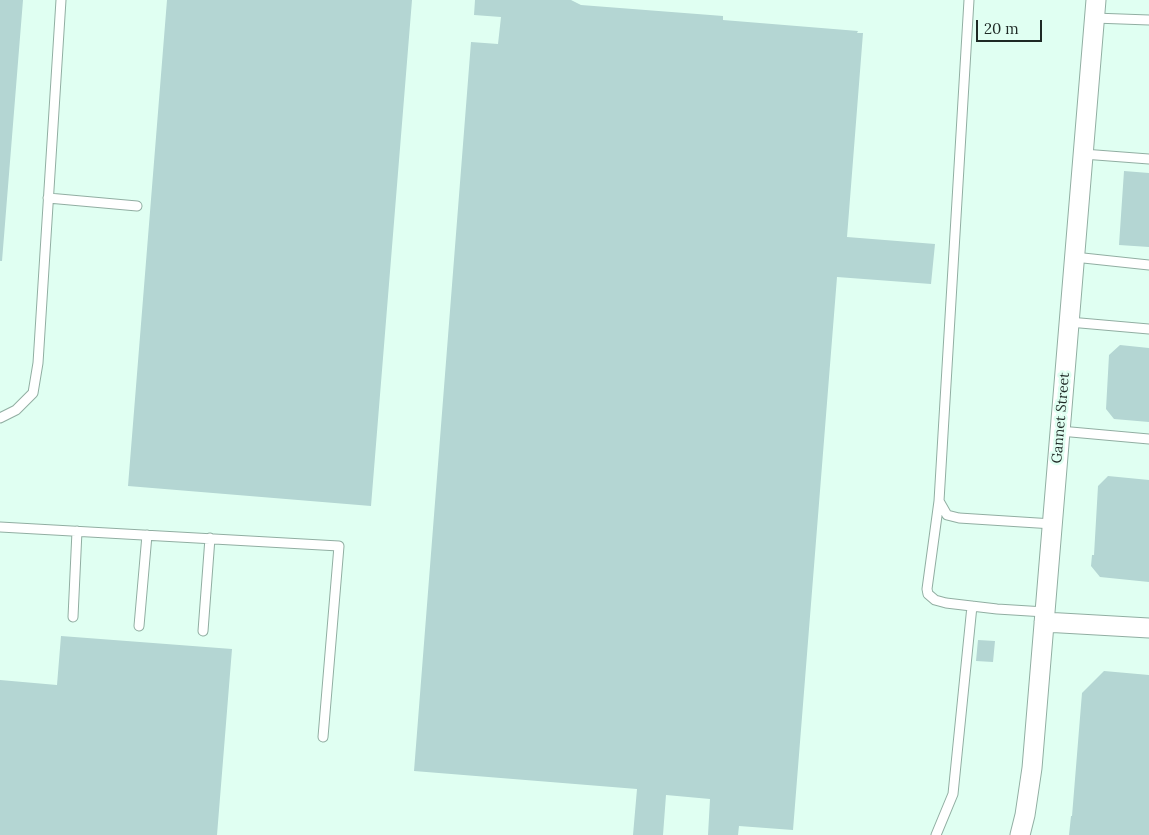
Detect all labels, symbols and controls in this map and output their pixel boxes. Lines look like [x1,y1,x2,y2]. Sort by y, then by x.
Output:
scale bar [979,10,1045,42]
text: 20 m [984,19,1019,38]
street label: Gannet Street [1049,372,1073,464]

